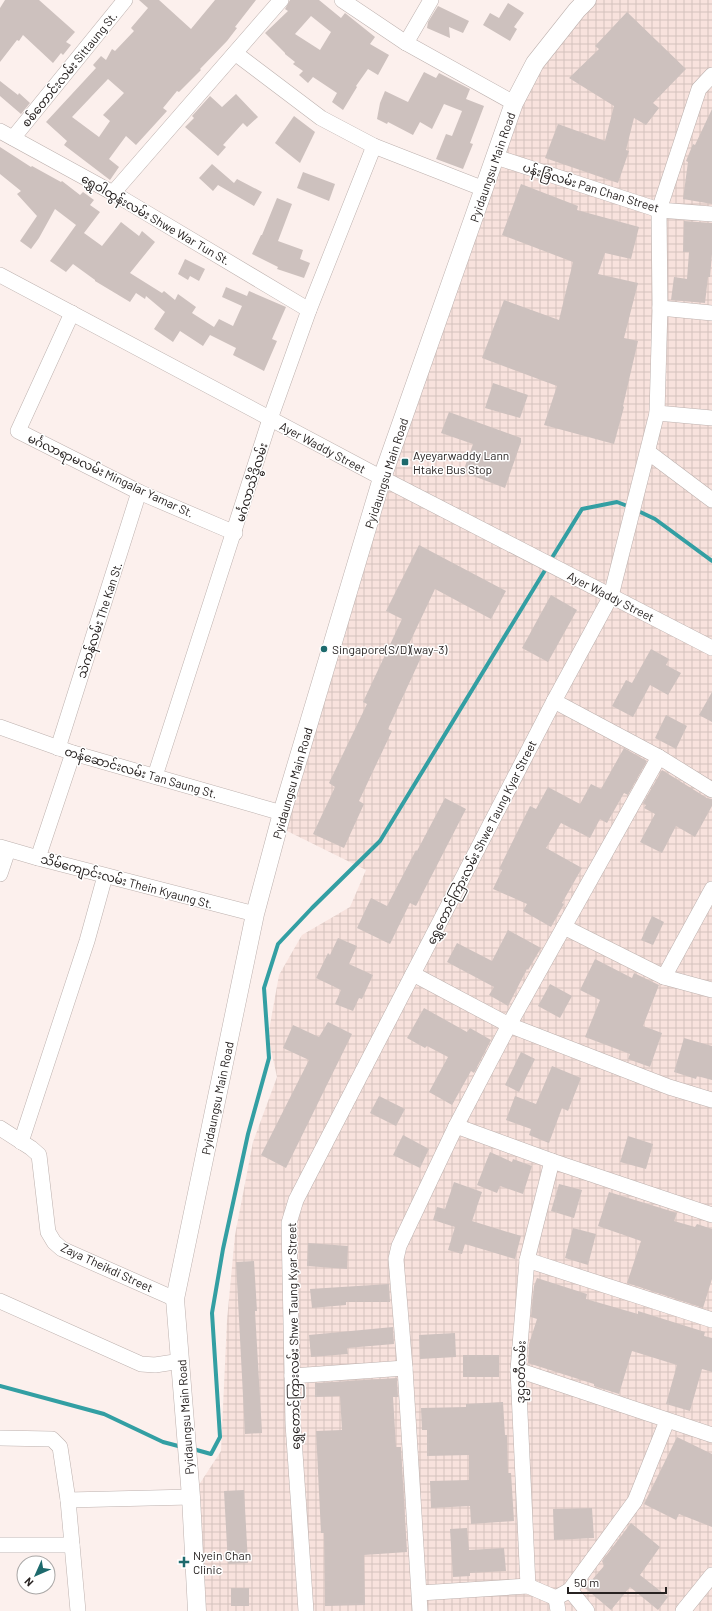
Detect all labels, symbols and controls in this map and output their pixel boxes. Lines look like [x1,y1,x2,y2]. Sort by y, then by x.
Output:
street label: စစ်တောင်းလမ်း Sittaung St. [17,8,120,129]
street label: Pyidaungsu Main Road [467,110,517,224]
street label: ပန်းခြံလမ်း Pan Chan Street [520,159,661,218]
street label: ရွှေဝါထွန်းလမ်း Shwe War Tun St. [77,170,233,271]
street label: Pyidaungsu Main Road [362,416,410,530]
street label: Ayer Waddy Street [278,418,368,476]
street label: မင်္ဂလာရာမလမ်း Mingalar Yamar St. [24,429,197,523]
street label: မင်္ဂလာသိဒ္ဓိလမ်း [231,440,274,525]
place label: Ayeyarwaddy Lann Htake Bus Stop [413,448,509,476]
marker: Ayeyarwaddy Lann Htake Bus Stop [400,457,410,467]
street label: သဲကန်လမ်း The Kan St. [73,560,128,681]
street label: Ayer Waddy Street [565,568,657,624]
place label: Singapore(S/D)(way-3) [332,642,448,656]
marker: Singapore(S/D)(way-3) [319,644,329,654]
street label: Pyidaungsu Main Road [269,726,315,840]
street label: ရွှေတောင်ကြားလမ်း Shwe Taung Kyar Street [422,737,542,948]
street label: တန်ဆောင်းလမ်း Tan Saung St. [62,743,219,804]
street label: သိမ်ကျောင်းလမ်း Thein Kyaung St. [38,850,215,915]
street label: Pyidaungsu Main Road [198,1040,236,1156]
street label: ရွှေတောင်ကြားလမ်း Shwe Taung Kyar Street [283,1222,306,1450]
street label: Zaya Theikdi Street [59,1240,155,1294]
street label: ဒုဌဝတီလမ်း [511,1340,532,1404]
street label: Pyidaungsu Main Road [174,1359,196,1475]
place label: Nyein Chan Clinic [193,1548,251,1576]
north arrow [16,1555,56,1595]
marker: Nyein Chan Clinic [178,1556,190,1568]
scale bar [568,1569,666,1595]
text: N [21,1575,36,1590]
text: 50 m [574,1575,599,1589]

